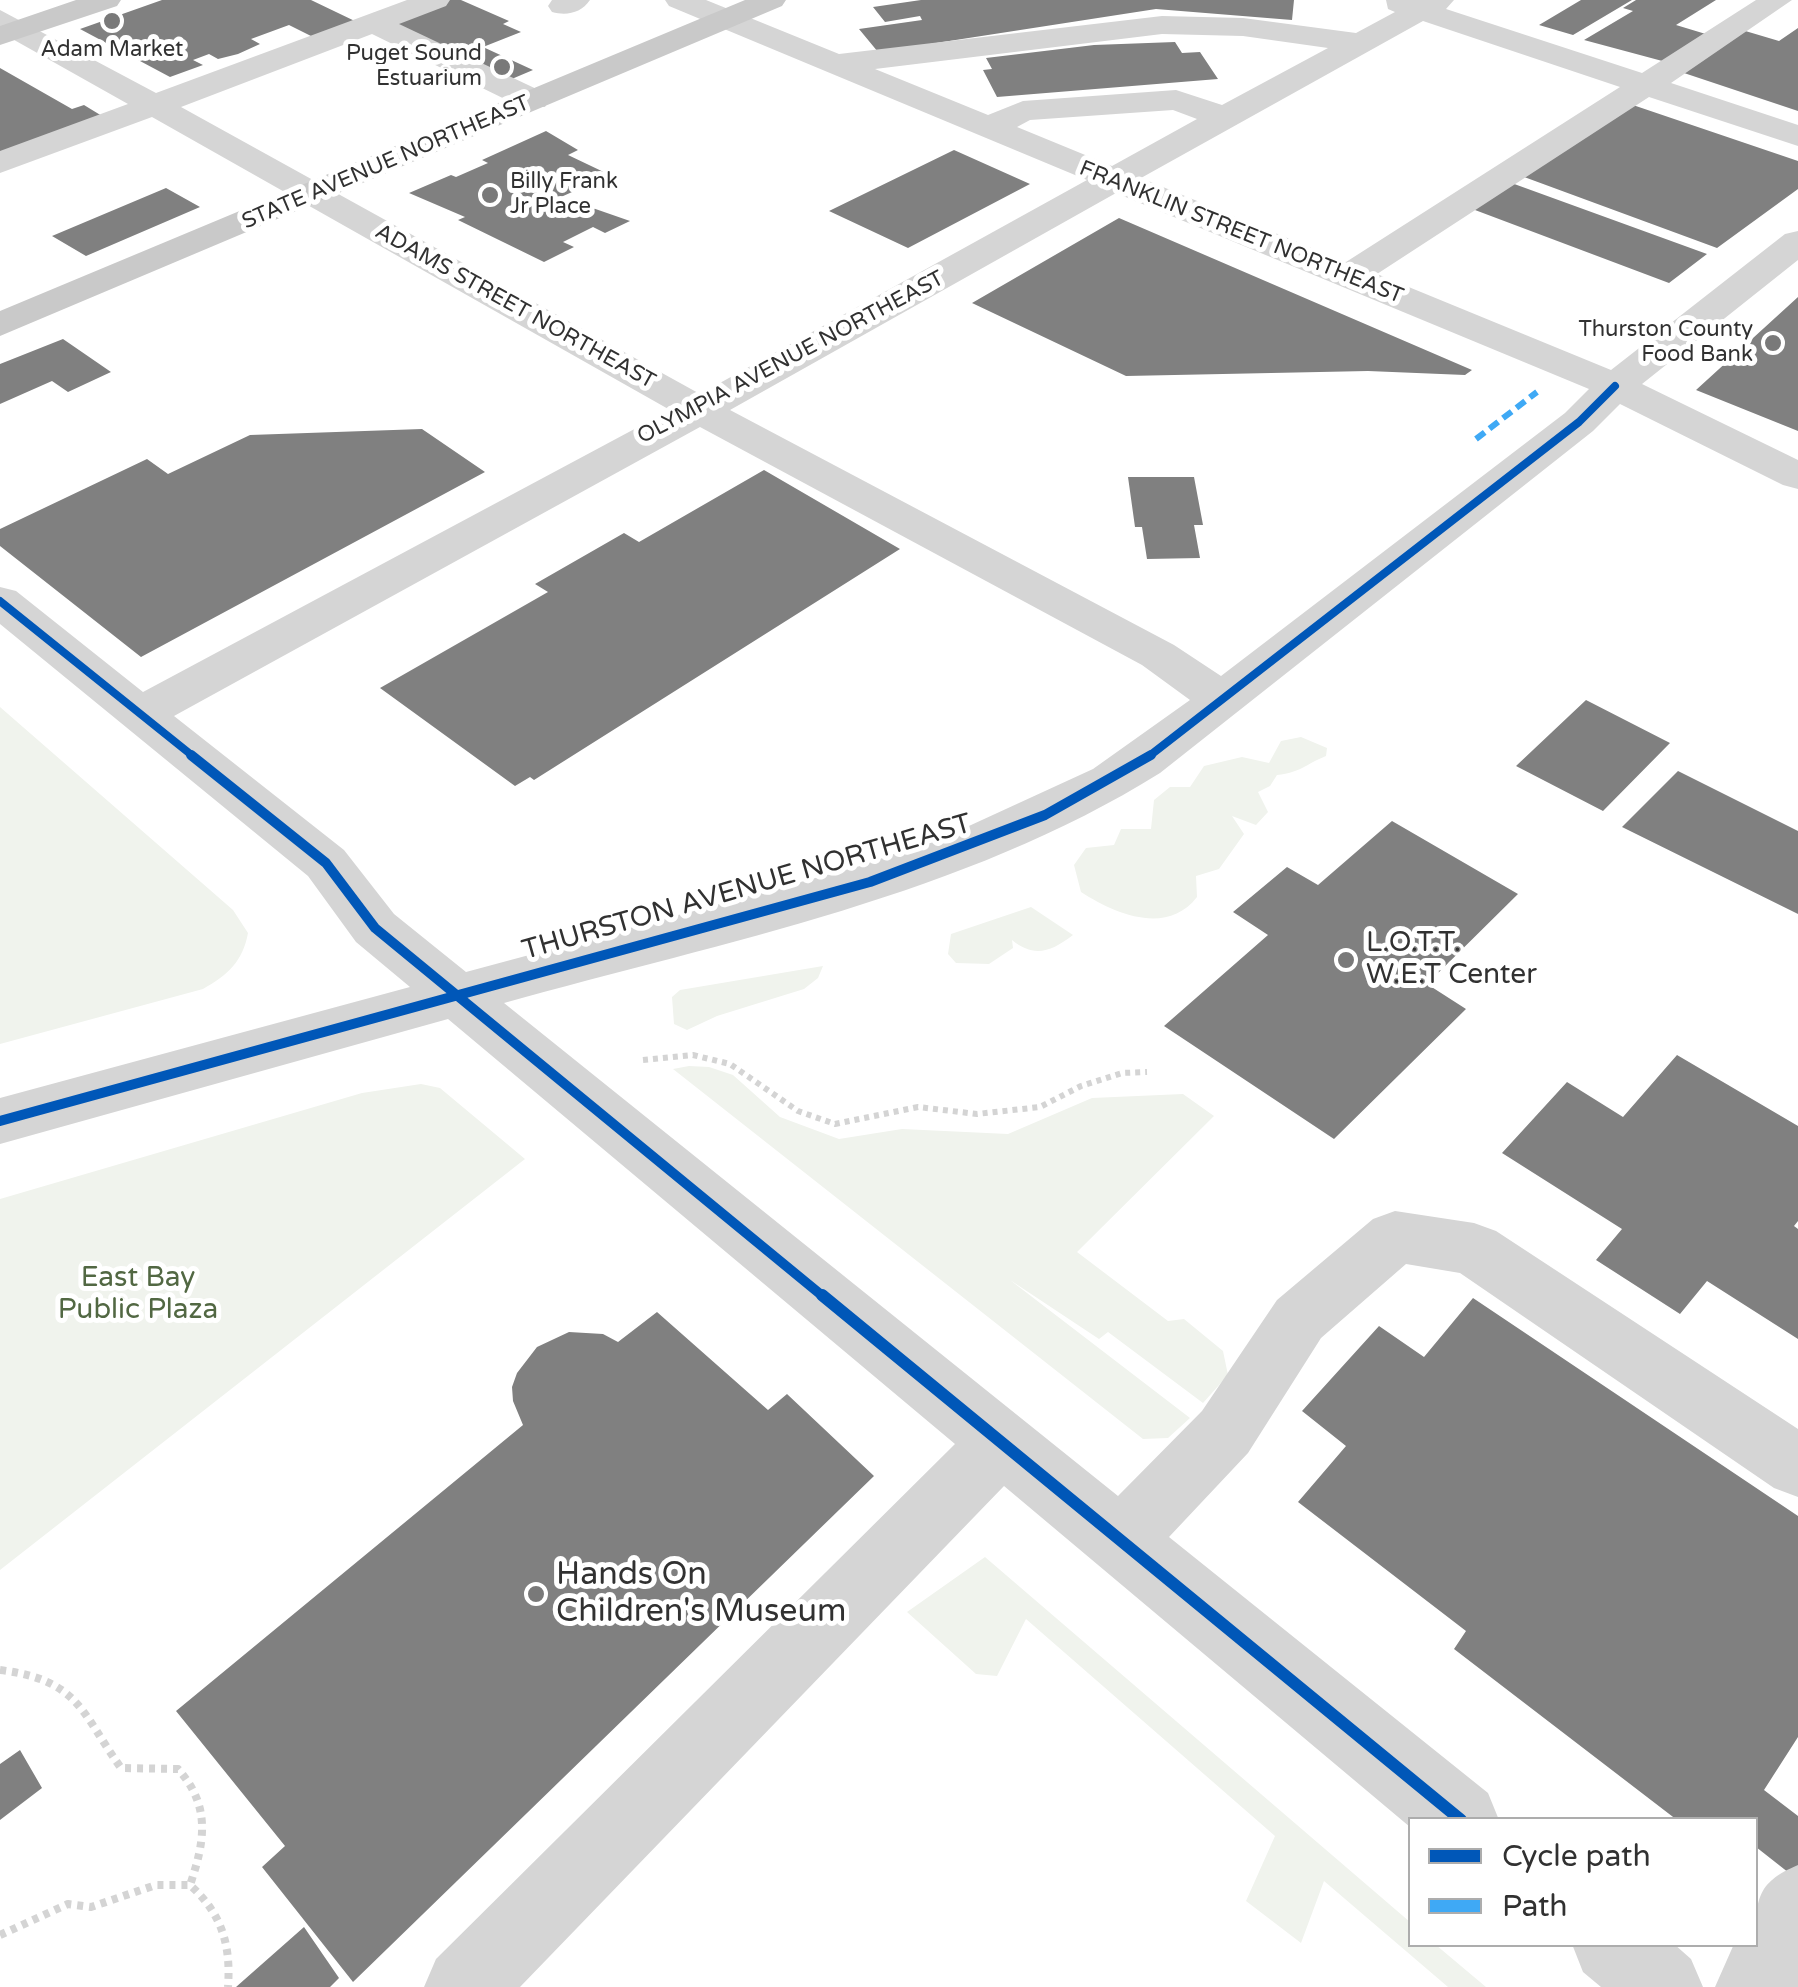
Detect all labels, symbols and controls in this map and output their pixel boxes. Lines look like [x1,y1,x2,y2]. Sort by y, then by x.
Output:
marker: Adam Market [101,10,123,32]
place label: Adam Market [41,37,183,63]
place label: Puget Sound Estuarium [346,41,482,92]
marker: Puget Sound Estuarium [491,56,513,78]
street label: STATE AVENUE NORTHEAST [238,90,534,236]
street label: FRANKLIN STREET NORTHEAST [1075,156,1407,310]
place label: Billy Frank Jr Place [510,169,618,220]
marker: Billy Frank Jr Place [479,184,501,206]
street label: ADAMS STREET NORTHEAST [370,219,660,395]
street label: OLYMPIA AVENUE NORTHEAST [633,266,949,450]
place label: Thurston County Food Bank [1578,317,1753,368]
marker: Thurston County Food Bank [1762,332,1784,354]
street label: THURSTON AVENUE NORTHEAST [519,808,975,968]
place label: L.O.T.T. W.E.T Center [1366,927,1537,993]
marker: L.O.T.T. W.E.T Center [1335,949,1357,971]
park label: East Bay Public Plaza [58,1262,218,1328]
place label: Hands On Children's Museum [556,1557,846,1632]
marker: Hands On Children's Museum [525,1583,547,1605]
legend [1408,1817,1758,1947]
text: Cycle path [1502,1838,1651,1875]
text: Path [1502,1888,1568,1925]

